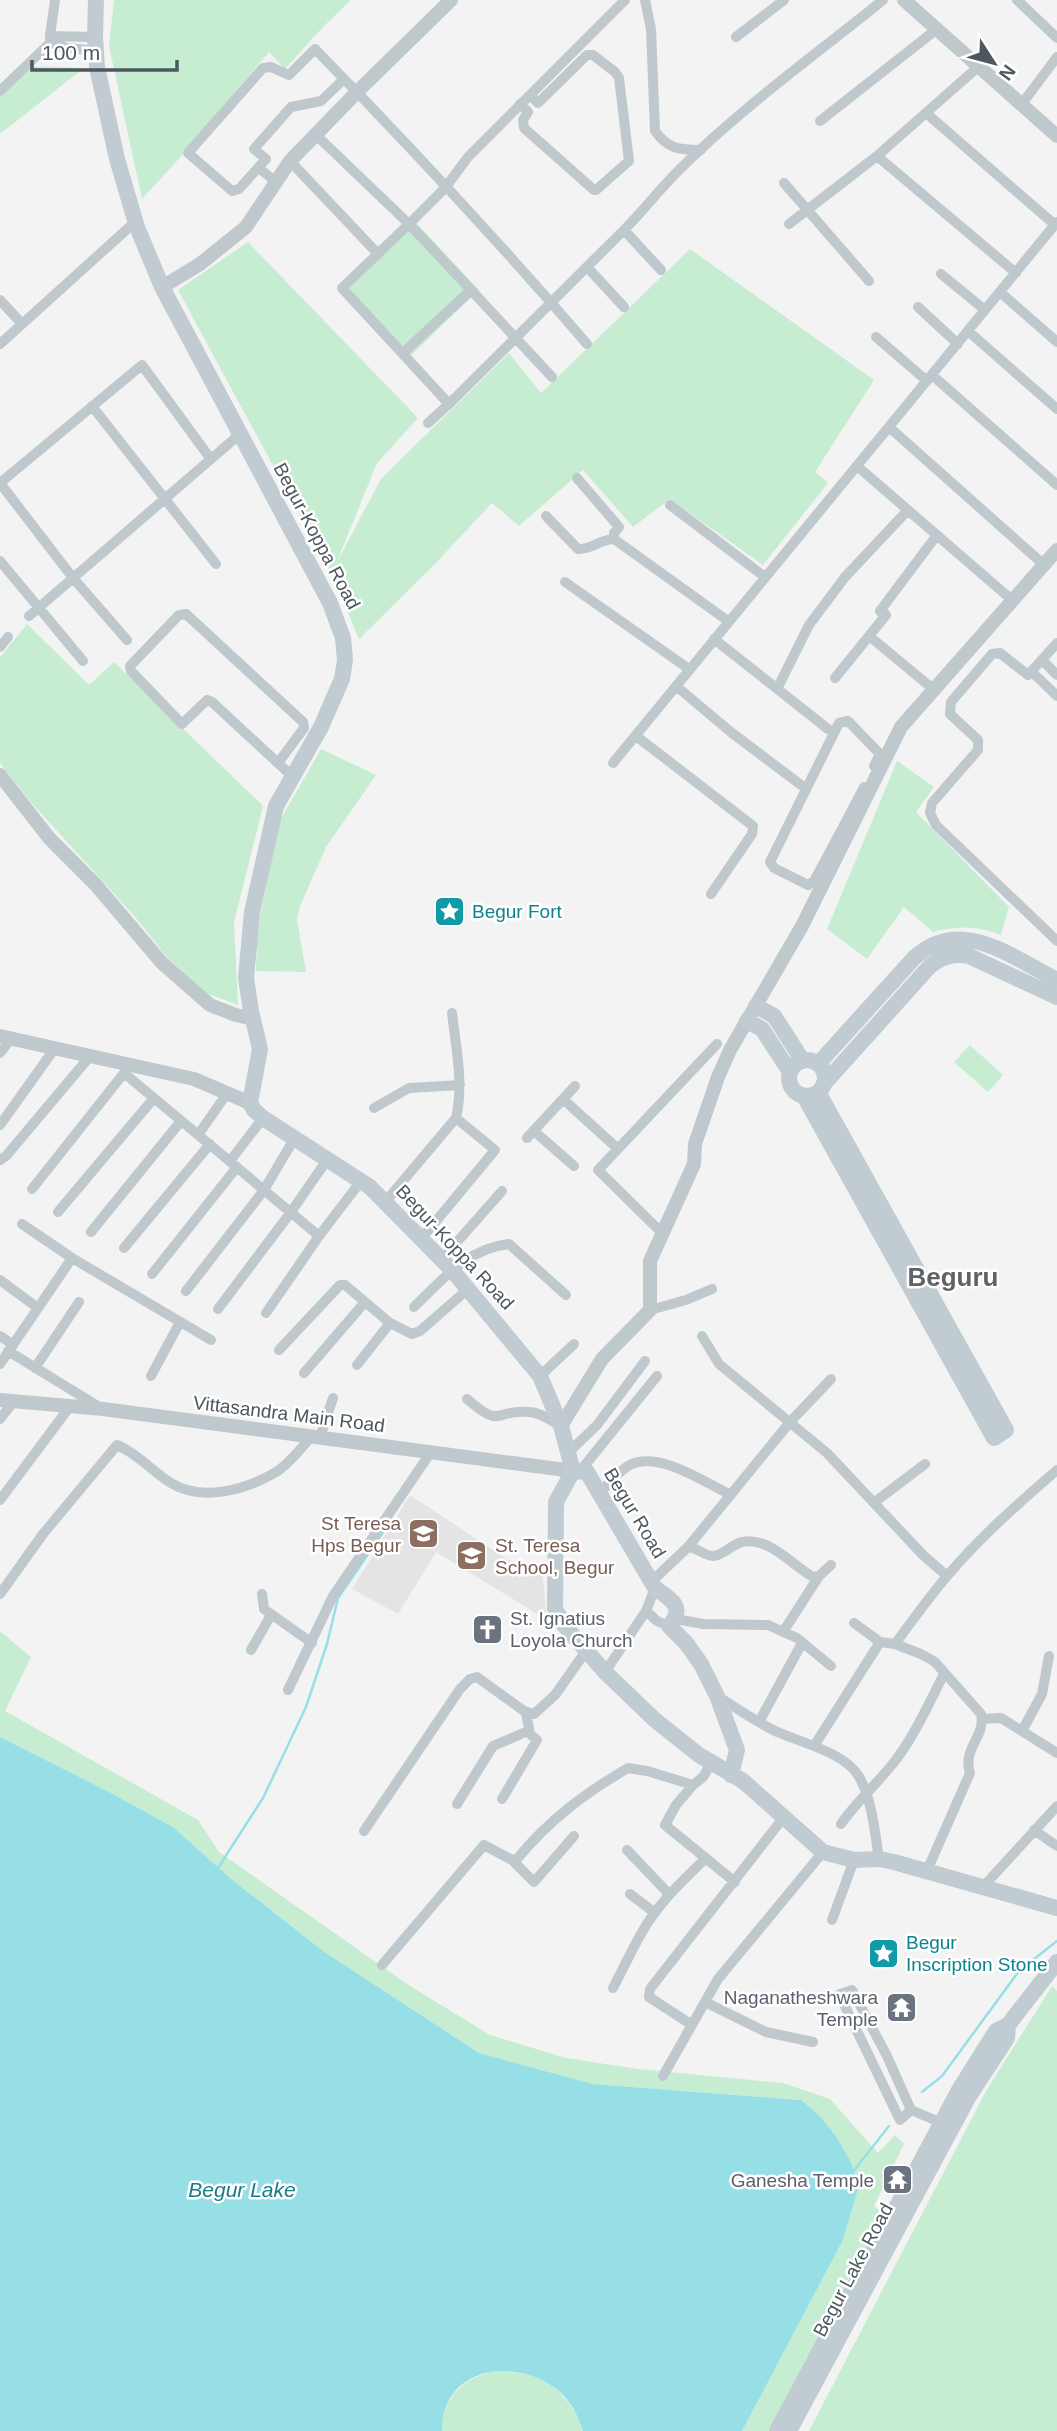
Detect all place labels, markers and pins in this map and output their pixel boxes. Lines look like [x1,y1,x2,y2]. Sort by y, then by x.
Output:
place icon: Begur Fort [432,894,466,928]
place label: Begur Fort [472,901,562,922]
place label: St Teresa Hps Begur [311,1513,402,1556]
school or university icon: St Teresa Hps Begur [407,1517,441,1551]
place label: St. Teresa School, Begur [495,1535,615,1578]
school or university icon: St. Teresa School, Begur [455,1539,489,1573]
place label: St. Ignatius Loyola Church [510,1608,633,1651]
church icon: St. Ignatius Loyola Church [470,1612,504,1646]
place label: Begur Inscription Stone [906,1932,1048,1975]
place icon: Begur Inscription Stone [866,1936,900,1970]
place label: Naganatheshwara Temple [724,1987,878,2030]
temple icon: Naganatheshwara Temple [884,1991,918,2025]
temple icon: Ganesha Temple [880,2163,914,2197]
place label: Ganesha Temple [731,2170,874,2191]

